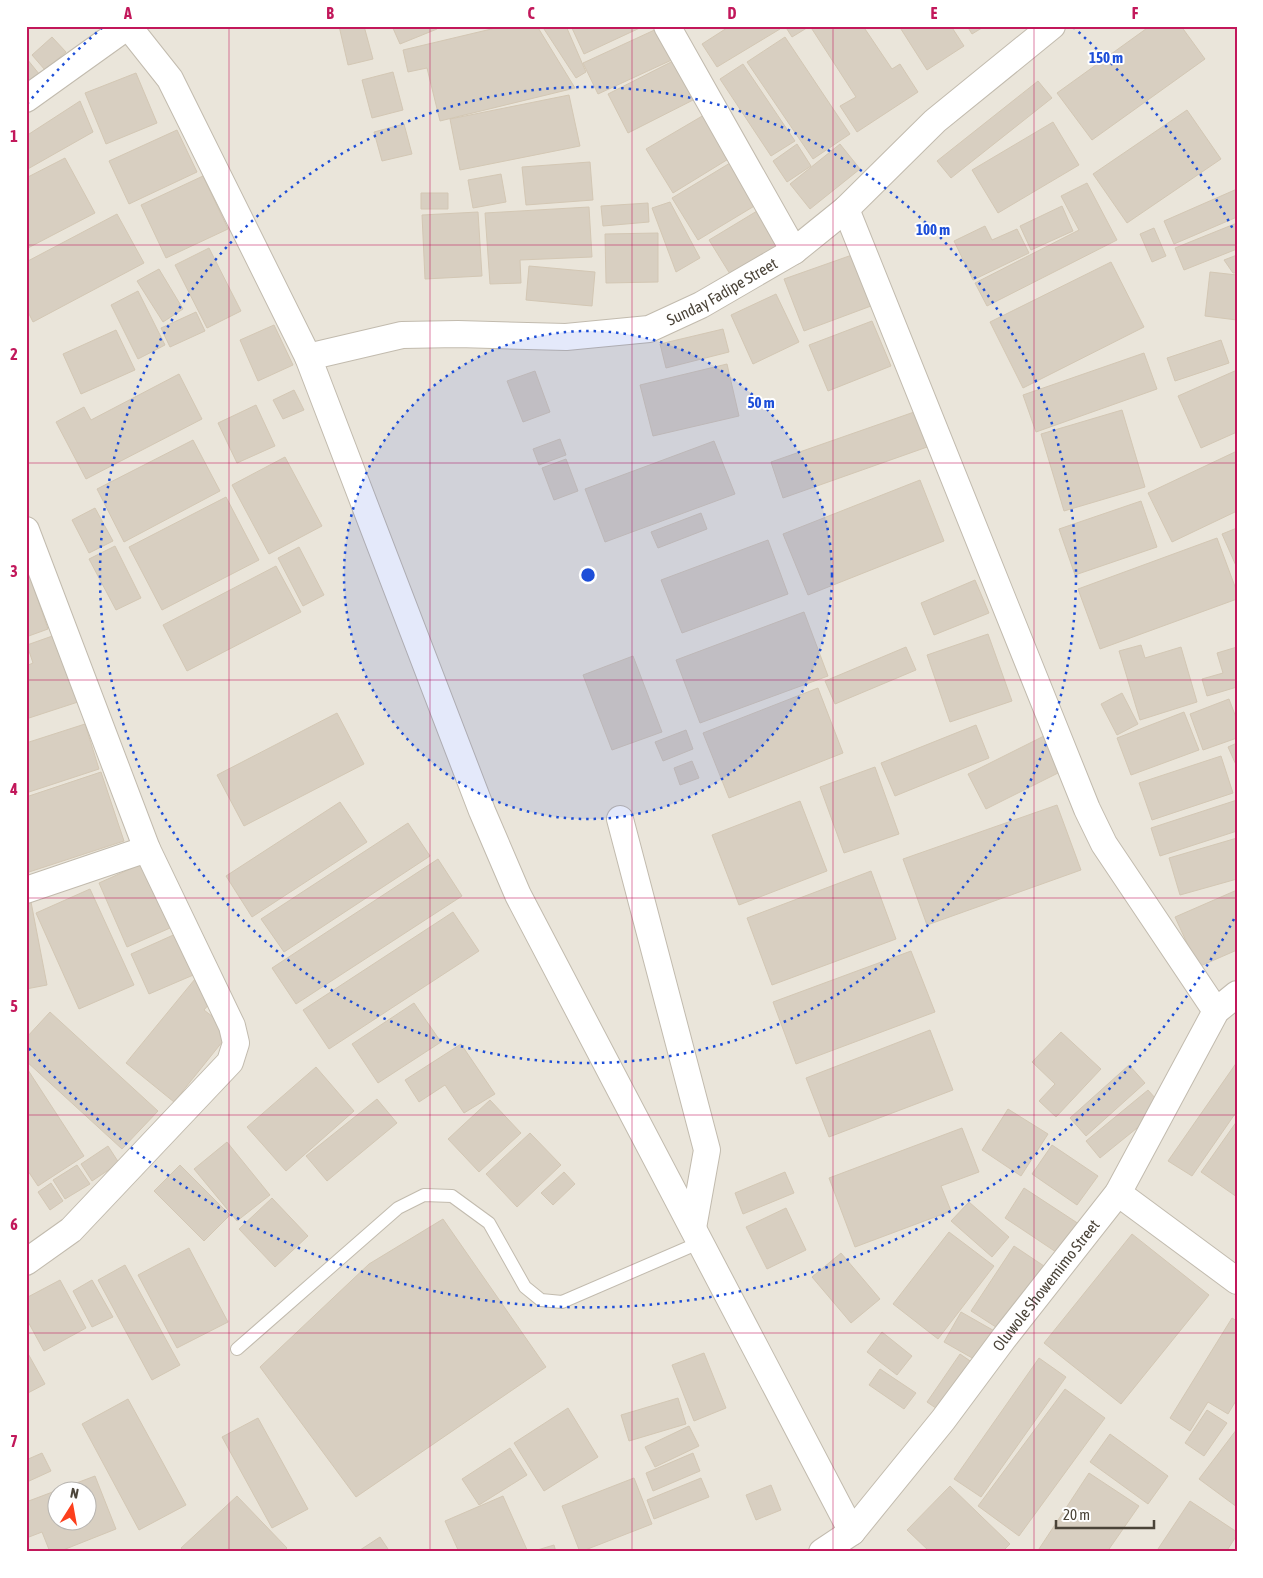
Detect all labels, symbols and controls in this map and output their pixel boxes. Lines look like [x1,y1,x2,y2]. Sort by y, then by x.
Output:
text: A [123,4,132,22]
text: B [326,4,334,22]
text: C [527,4,535,22]
text: D [728,4,737,22]
text: E [931,4,938,22]
text: F [1132,4,1139,22]
text: 150 m [1089,49,1123,66]
text: 1 [10,127,18,145]
text: 100 m [916,221,950,238]
street label: Sunday Fadipe Street [664,254,781,329]
text: 2 [10,345,18,363]
text: 50 m [748,394,775,411]
text: 3 [10,562,18,580]
centre of rings [579,566,597,584]
text: 4 [9,780,18,798]
text: 5 [10,997,18,1015]
text: 6 [10,1215,18,1233]
street label: Oluwole Showemimo Street [989,1215,1103,1354]
text: 7 [10,1432,18,1450]
north arrow [48,1480,98,1530]
text: N [69,1485,80,1502]
scale bar [1056,1498,1153,1530]
text: 20 m [1063,1506,1090,1523]

